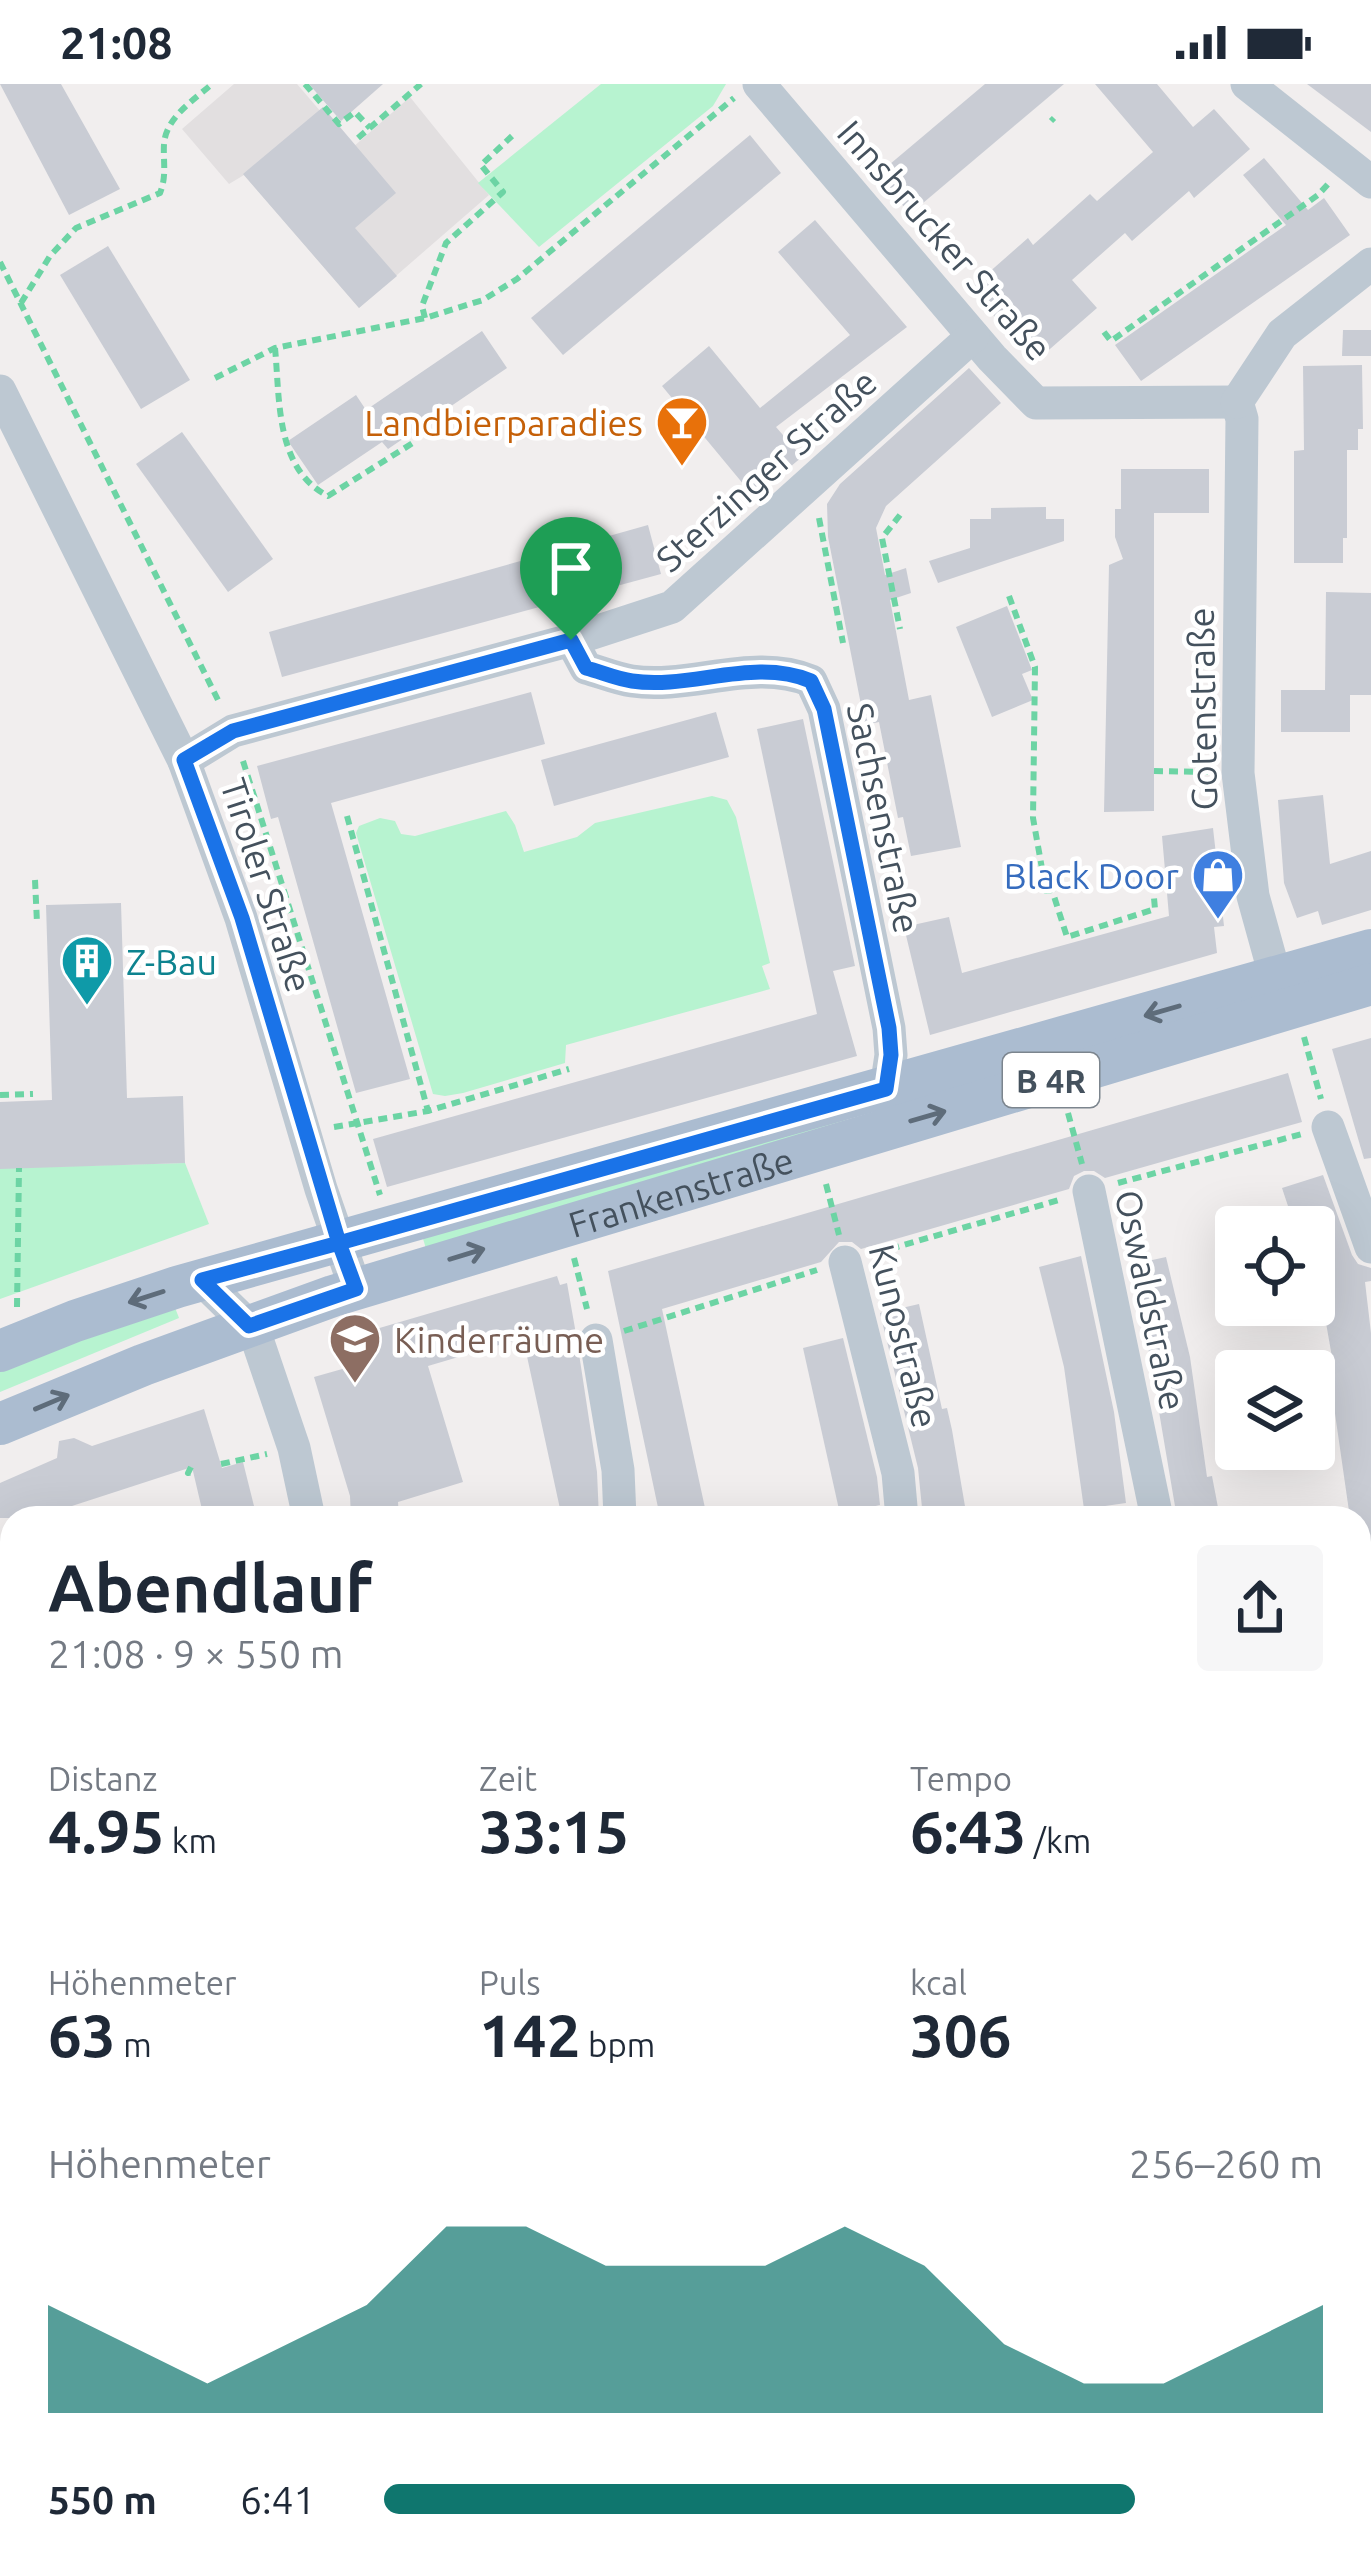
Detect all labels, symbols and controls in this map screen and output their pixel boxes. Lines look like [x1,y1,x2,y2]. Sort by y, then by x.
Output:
text: 21:08 [60,17,173,68]
street label: Innsbrucker Straße [830,112,1060,368]
street label: Sterzinger Straße [648,361,884,579]
bar icon: Landbierparadies [654,394,710,468]
place label: Landbierparadies [364,402,643,443]
pin [520,517,622,640]
icon: arrive [538,535,604,601]
street label: Gotenstraße [1180,607,1224,811]
street label: Sachsenstraße [840,699,928,937]
street label: Tiroler Straße [213,773,321,997]
shop icon: Black Door [1190,847,1246,921]
place label: Black Door [1004,855,1179,896]
building icon: Z-Bau [59,933,115,1007]
place label: Z-Bau [126,941,217,982]
one-way arrow [1144,1001,1182,1023]
road number: B 4R [1003,1053,1099,1107]
one-way arrow [908,1104,946,1126]
street label: Frankenstraße [564,1138,798,1245]
street label: Oswaldstraße [1108,1186,1194,1414]
map controls [1215,1206,1335,1470]
button: locate [1215,1206,1335,1326]
street label: Kunostraße [861,1240,947,1432]
one-way arrow [447,1242,485,1264]
one-way arrow [128,1287,166,1309]
school or university icon: Kinderräume [327,1311,383,1385]
place label: Kinderräume [394,1319,604,1360]
button: layers [1215,1350,1335,1470]
one-way arrow [32,1390,69,1411]
button: share [1197,1545,1323,1671]
text: Abendlauf [48,1550,373,1624]
text: 21:08 · 9 × 550 m [48,1632,343,1675]
text: Distanz [48,1760,158,1797]
text: Zeit [479,1760,537,1797]
text: Tempo [910,1760,1012,1797]
text: 4.95 [48,1797,164,1864]
text: 33:15 [479,1797,629,1864]
text: 6:43 [910,1797,1026,1864]
text: km [164,1822,217,1859]
text: /km [1026,1822,1091,1859]
text: Höhenmeter [48,1964,237,2001]
text: Puls [479,1964,541,2001]
text: kcal [910,1964,967,2001]
text: 63 [48,2001,116,2068]
text: 142 [479,2001,581,2068]
text: 306 [910,2001,1012,2068]
text: m [116,2026,152,2063]
text: bpm [581,2026,655,2063]
text: Höhenmeter [48,2142,271,2185]
text: 256–260 m [1129,2142,1323,2185]
text: 550 m [48,2478,157,2521]
text: 6:41 [240,2478,316,2521]

